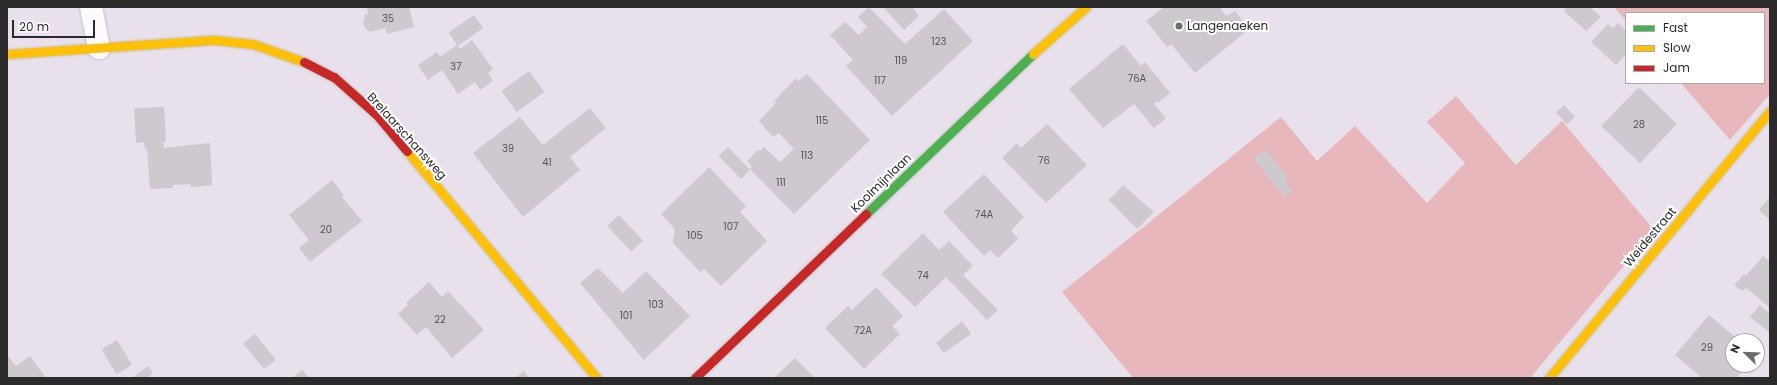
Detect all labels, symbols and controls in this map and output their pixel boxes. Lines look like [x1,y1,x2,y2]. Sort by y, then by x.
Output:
scale bar [14,12,97,38]
legend [1625,12,1765,84]
house number: 35 [382,13,394,25]
text: 20 m [19,18,49,35]
place label: Langenaeken [1187,19,1268,33]
text: Fast [1663,19,1688,36]
marker: Langenaeken [1174,21,1184,31]
house number: 123 [932,36,946,48]
text: Slow [1663,39,1691,56]
house number: 119 [895,55,907,67]
text: Jam [1663,59,1690,76]
house number: 37 [450,61,462,73]
house number: 76A [1128,73,1146,85]
house number: 117 [874,75,886,87]
street label: Brelaarschansweg [364,90,450,182]
house number: 115 [816,115,828,127]
house number: 28 [1633,119,1645,131]
house number: 39 [502,143,514,155]
house number: 113 [801,150,813,162]
street label: Koolmijnlaan [848,151,914,215]
house number: 76 [1038,155,1050,167]
house number: 41 [542,157,552,169]
house number: 111 [776,177,786,189]
street label: Weidestraat [1621,204,1679,270]
house number: 74A [975,209,993,221]
house number: 107 [724,221,738,233]
house number: 20 [320,224,332,236]
house number: 105 [687,230,703,242]
house number: 74 [917,270,929,282]
house number: 103 [648,299,664,311]
house number: 101 [620,310,632,322]
house number: 22 [434,314,446,326]
house number: 72A [854,325,872,337]
north arrow [1725,333,1765,373]
house number: 29 [1701,342,1713,354]
text: N [1726,342,1744,356]

